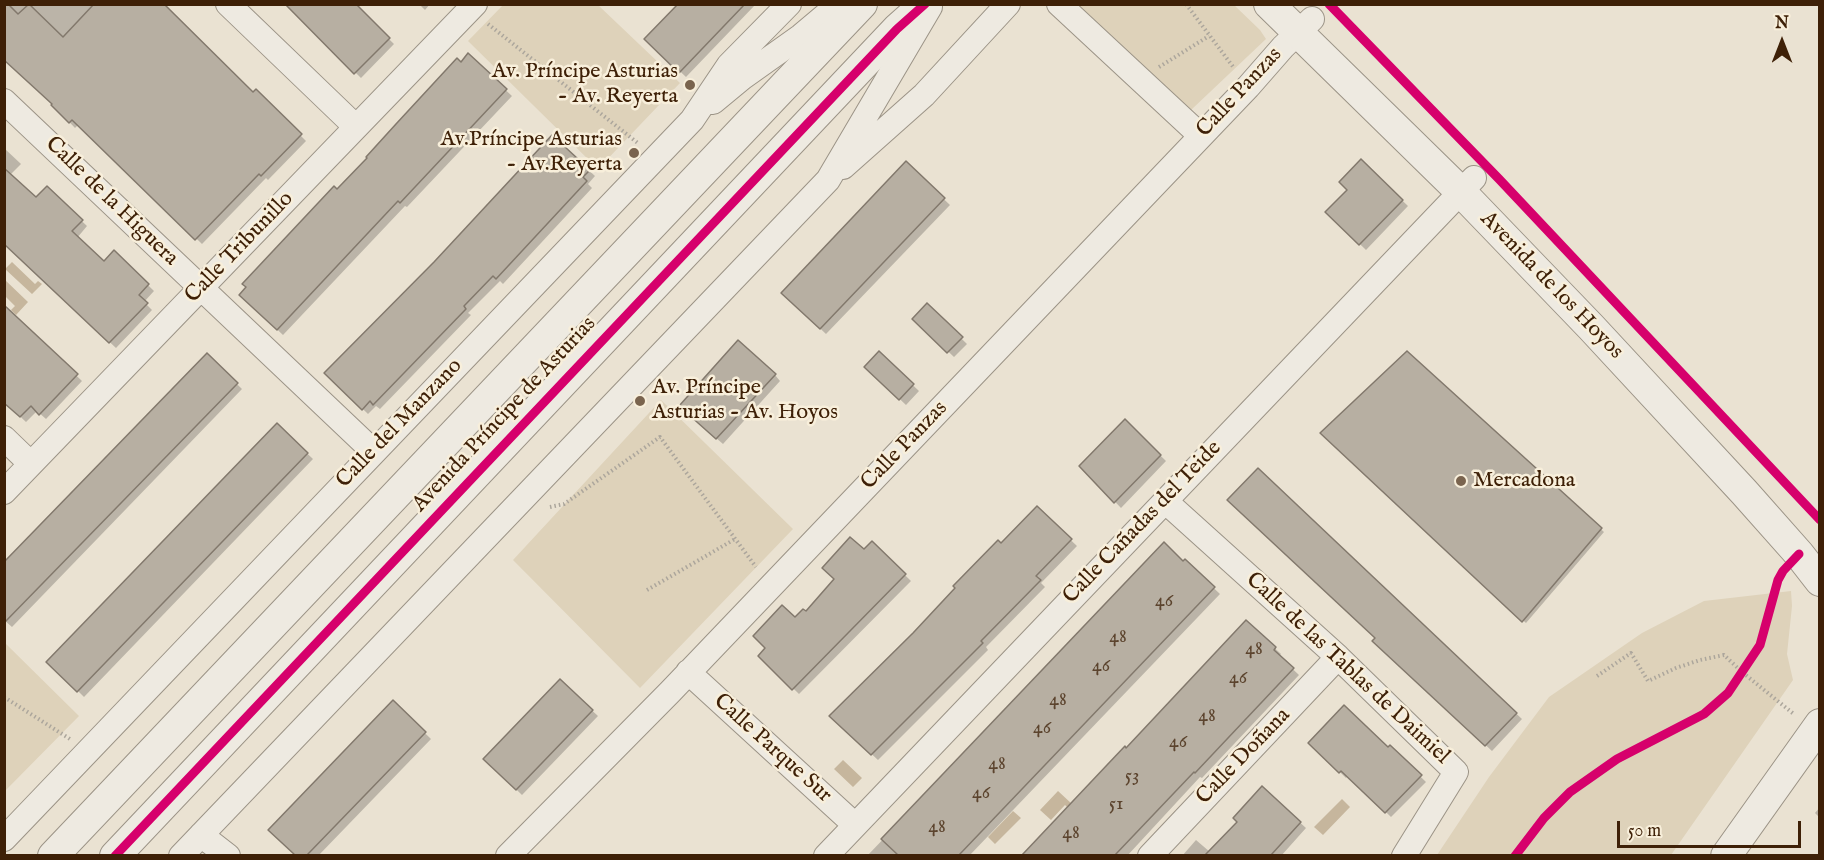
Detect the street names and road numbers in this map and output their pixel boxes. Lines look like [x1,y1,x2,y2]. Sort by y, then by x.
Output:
street label: Calle Panzas [1192,43,1288,143]
street label: Calle de la Higuera [39,132,183,272]
street label: Calle Tribunillo [180,187,300,309]
street label: Avenida de los Hoyos [1474,207,1628,365]
street label: Avenida Príncipe de Asturias [408,312,602,518]
street label: Calle del Manzano [331,354,469,494]
street label: Calle Panzas [856,396,954,496]
street label: Calle Cañadas del Teide [1058,436,1228,610]
street label: Calle de las Tablas de Daimiel [1240,568,1454,770]
street label: Calle Parque Sur [707,689,837,809]
street label: Calle Doñana [1191,703,1297,811]

